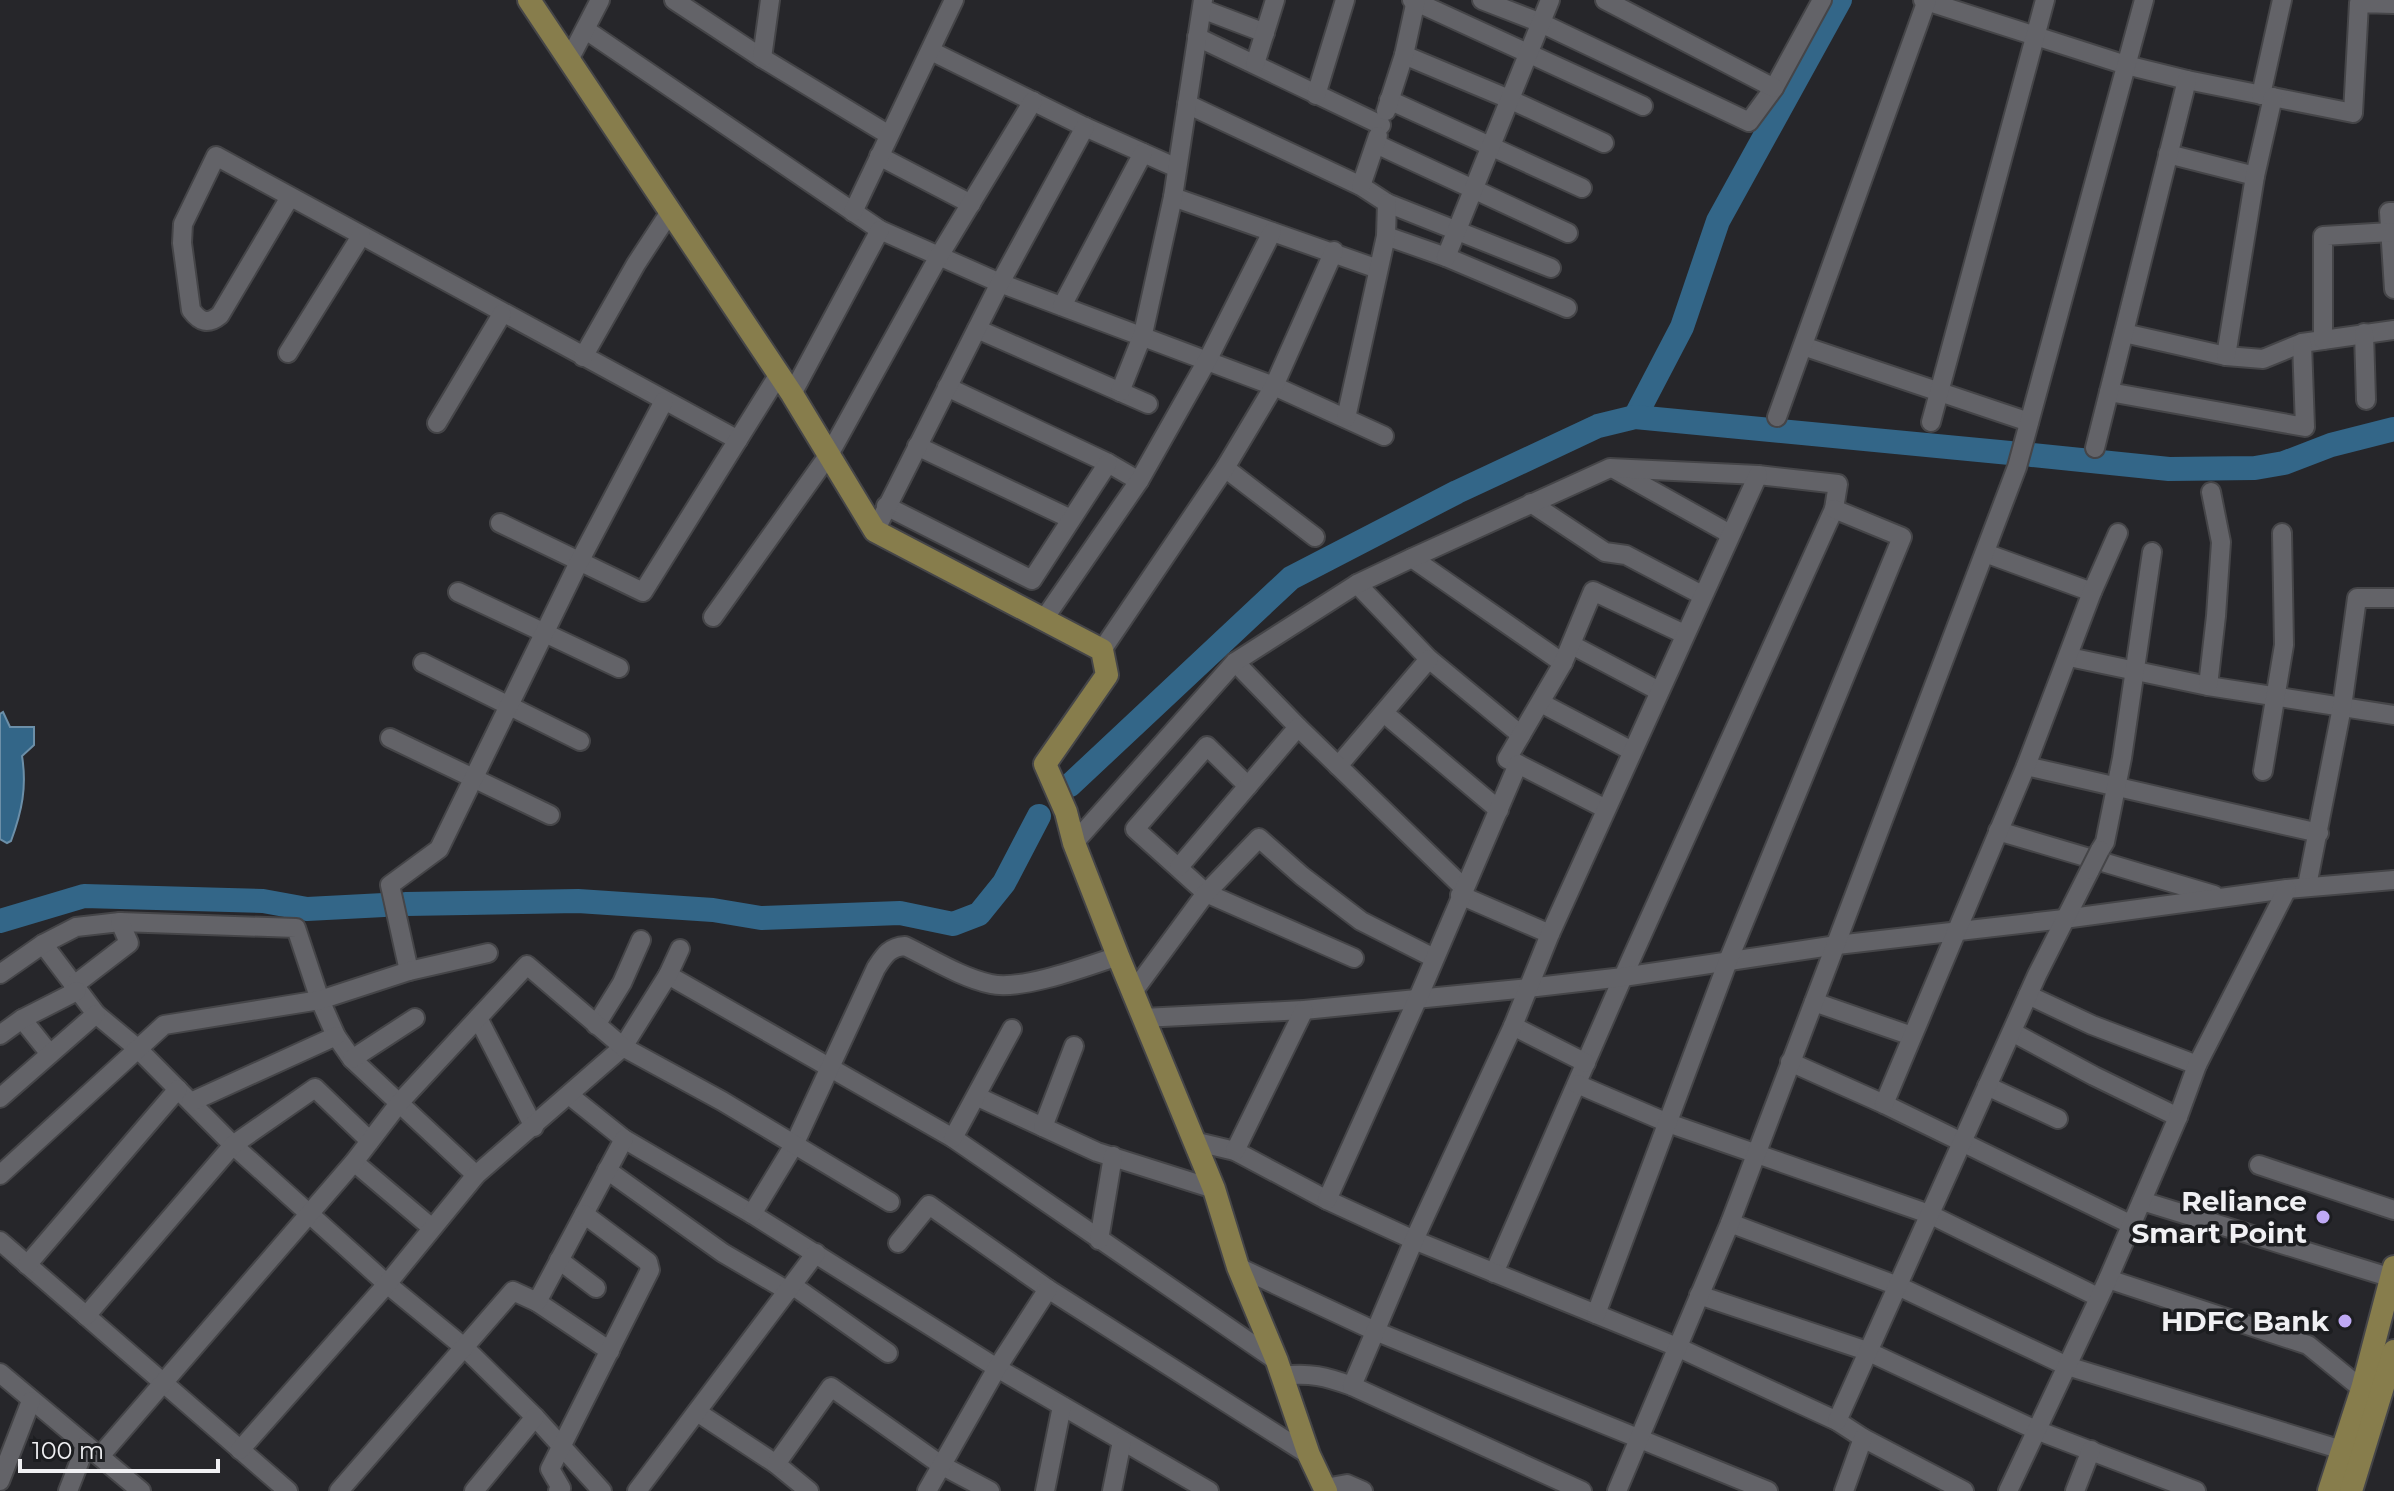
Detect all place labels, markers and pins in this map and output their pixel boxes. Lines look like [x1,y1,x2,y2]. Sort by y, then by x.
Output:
place label: Reliance Smart Point [2131,1184,2307,1250]
marker: Reliance Smart Point [2314,1208,2332,1226]
place label: HDFC Bank [2161,1304,2330,1338]
marker: HDFC Bank [2336,1312,2354,1330]

